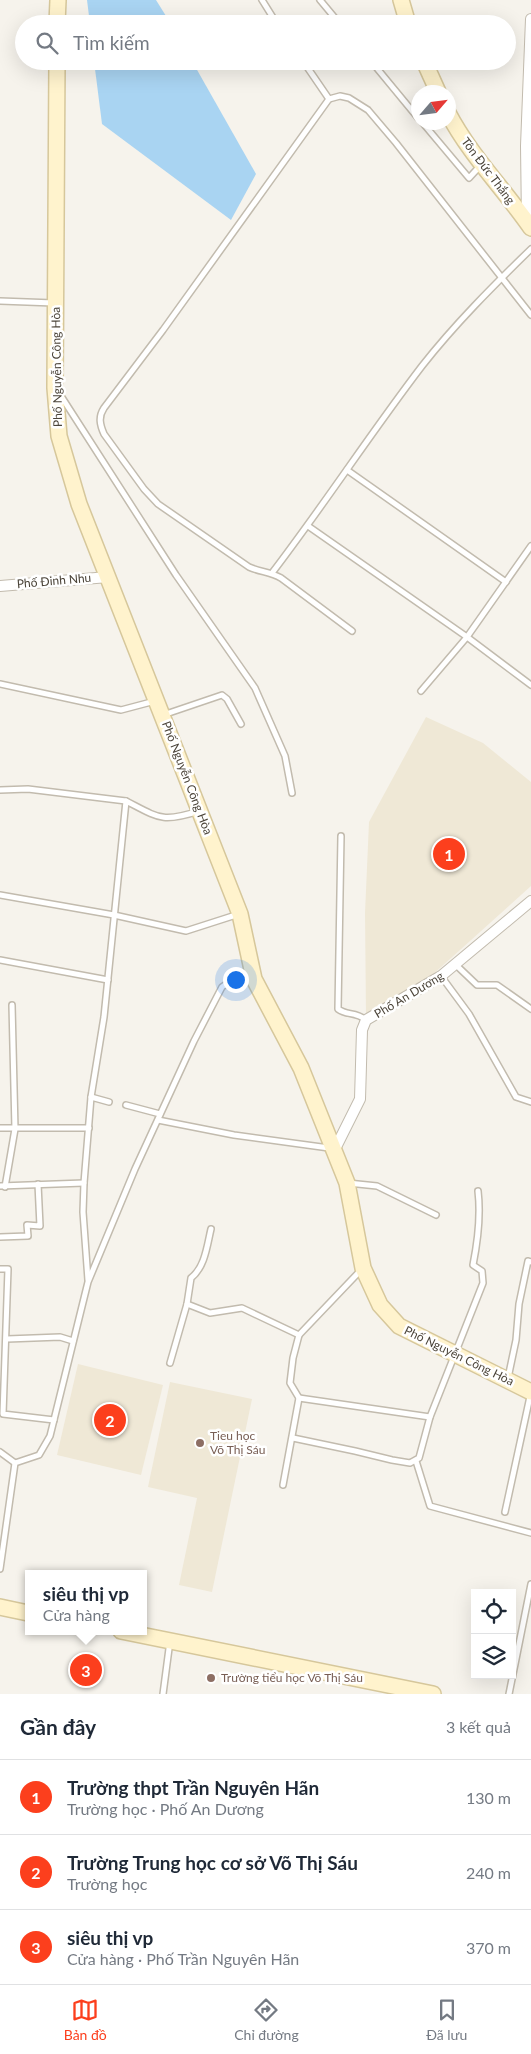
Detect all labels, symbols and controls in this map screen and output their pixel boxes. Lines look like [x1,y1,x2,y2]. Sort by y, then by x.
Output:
search box [15,15,516,70]
icon: search [33,29,61,57]
text: Tìm kiếm [73,31,150,54]
north arrow [411,85,456,130]
street label: Tôn Đức Thắng [458,134,518,207]
street label: Phố Nguyễn Công Hòa [48,307,65,427]
street label: Phố Đinh Nhu [16,570,92,591]
street label: Phố Nguyễn Công Hòa [159,719,216,837]
pin: 1 [433,835,465,873]
your location [223,967,249,993]
street label: Phố An Dương [371,968,446,1021]
street label: Phố Nguyễn Công Hòa [402,1322,517,1389]
pin: 2 [94,1401,126,1439]
place label: Tieu học Võ Thị Sáu [210,1428,265,1457]
marker: Tieu học Võ Thị Sáu [194,1437,206,1449]
popup [25,1570,147,1635]
text: siêu thị vp [43,1582,129,1605]
map controls [471,1589,516,1679]
button: locate [471,1589,516,1634]
text: Cửa hàng [43,1605,110,1624]
button: layers [471,1634,516,1679]
pin: 3 [70,1651,102,1689]
place label: Trường tiểu học Võ Thị Sáu [221,1670,363,1685]
marker: Trường tiểu học Võ Thị Sáu [205,1672,217,1684]
text: Gần đây [20,1714,96,1739]
text: 3 kết quả [446,1717,511,1736]
text: Trường thpt Trần Nguyên Hãn [67,1776,319,1799]
text: 1 [31,1788,41,1807]
text: 130 m [466,1788,511,1807]
text: Trường học · Phố An Dương [67,1799,264,1818]
text: Trường Trung học cơ sở Võ Thị Sáu [67,1851,358,1874]
text: 2 [31,1863,41,1882]
text: 240 m [466,1863,511,1882]
text: Trường học [67,1874,147,1893]
text: siêu thị vp [67,1926,153,1949]
text: 3 [31,1938,41,1957]
text: 370 m [466,1938,511,1957]
text: Cửa hàng · Phố Trần Nguyên Hãn [67,1949,299,1968]
tab: Bản đồ [64,1996,107,2043]
tab: Chỉ đường [234,1996,299,2043]
tab: Đã lưu [426,1996,467,2043]

